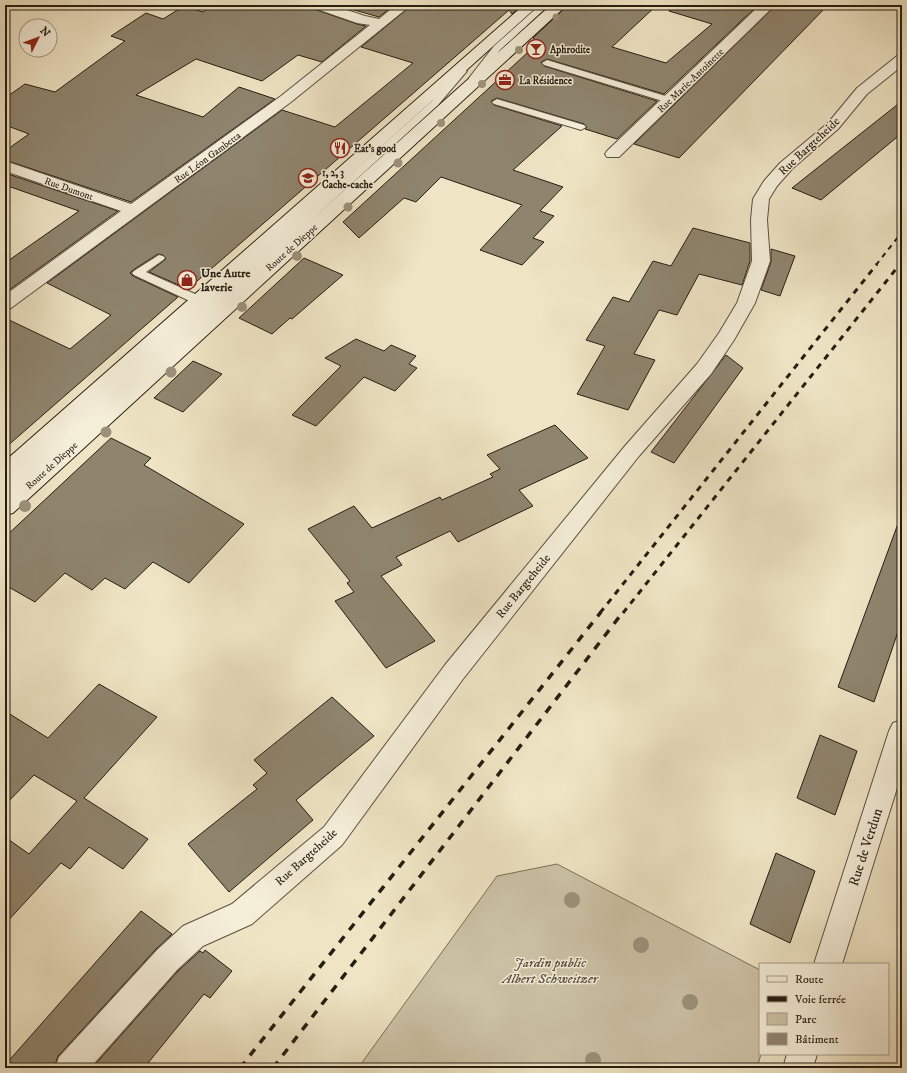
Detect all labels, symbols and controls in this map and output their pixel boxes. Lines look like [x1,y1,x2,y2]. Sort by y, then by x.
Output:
north arrow [18,18,58,58]
text: N [36,24,53,40]
bar icon: Aphrodite [525,38,547,60]
place label: Aphrodite [549,44,591,57]
street label: Rue Marie-Antoinette [655,46,726,116]
office icon: La Résidence [494,69,516,91]
place label: La Résidence [519,75,573,87]
street label: Rue Bargteheide [776,114,843,179]
street label: Rue Léon Gambetta [172,129,244,186]
restaurant icon: Eat's good [329,137,351,159]
place label: Eat's good [354,143,397,156]
school or university icon: 1, 2, 3 Cache-cache [297,167,319,189]
place label: 1, 2, 3 Cache-cache [322,167,374,191]
street label: Rue Dumont [43,175,95,203]
street label: Route de Dieppe [263,221,320,274]
place label: Une Autre laverie [200,266,251,295]
shop icon: Une Autre laverie [176,269,198,291]
street label: Route de Dieppe [23,439,80,492]
street label: Rue Bargteheide [493,551,554,622]
street label: Rue de Verdun [845,805,887,889]
street label: Rue Bargteheide [272,826,341,889]
park label: Jardin public Albert Schweitzer [500,954,599,988]
legend [759,963,889,1055]
text: Route [795,972,823,987]
text: Voie ferrée [794,992,846,1007]
text: Parc [795,1012,817,1027]
text: Bâtiment [795,1032,839,1047]

